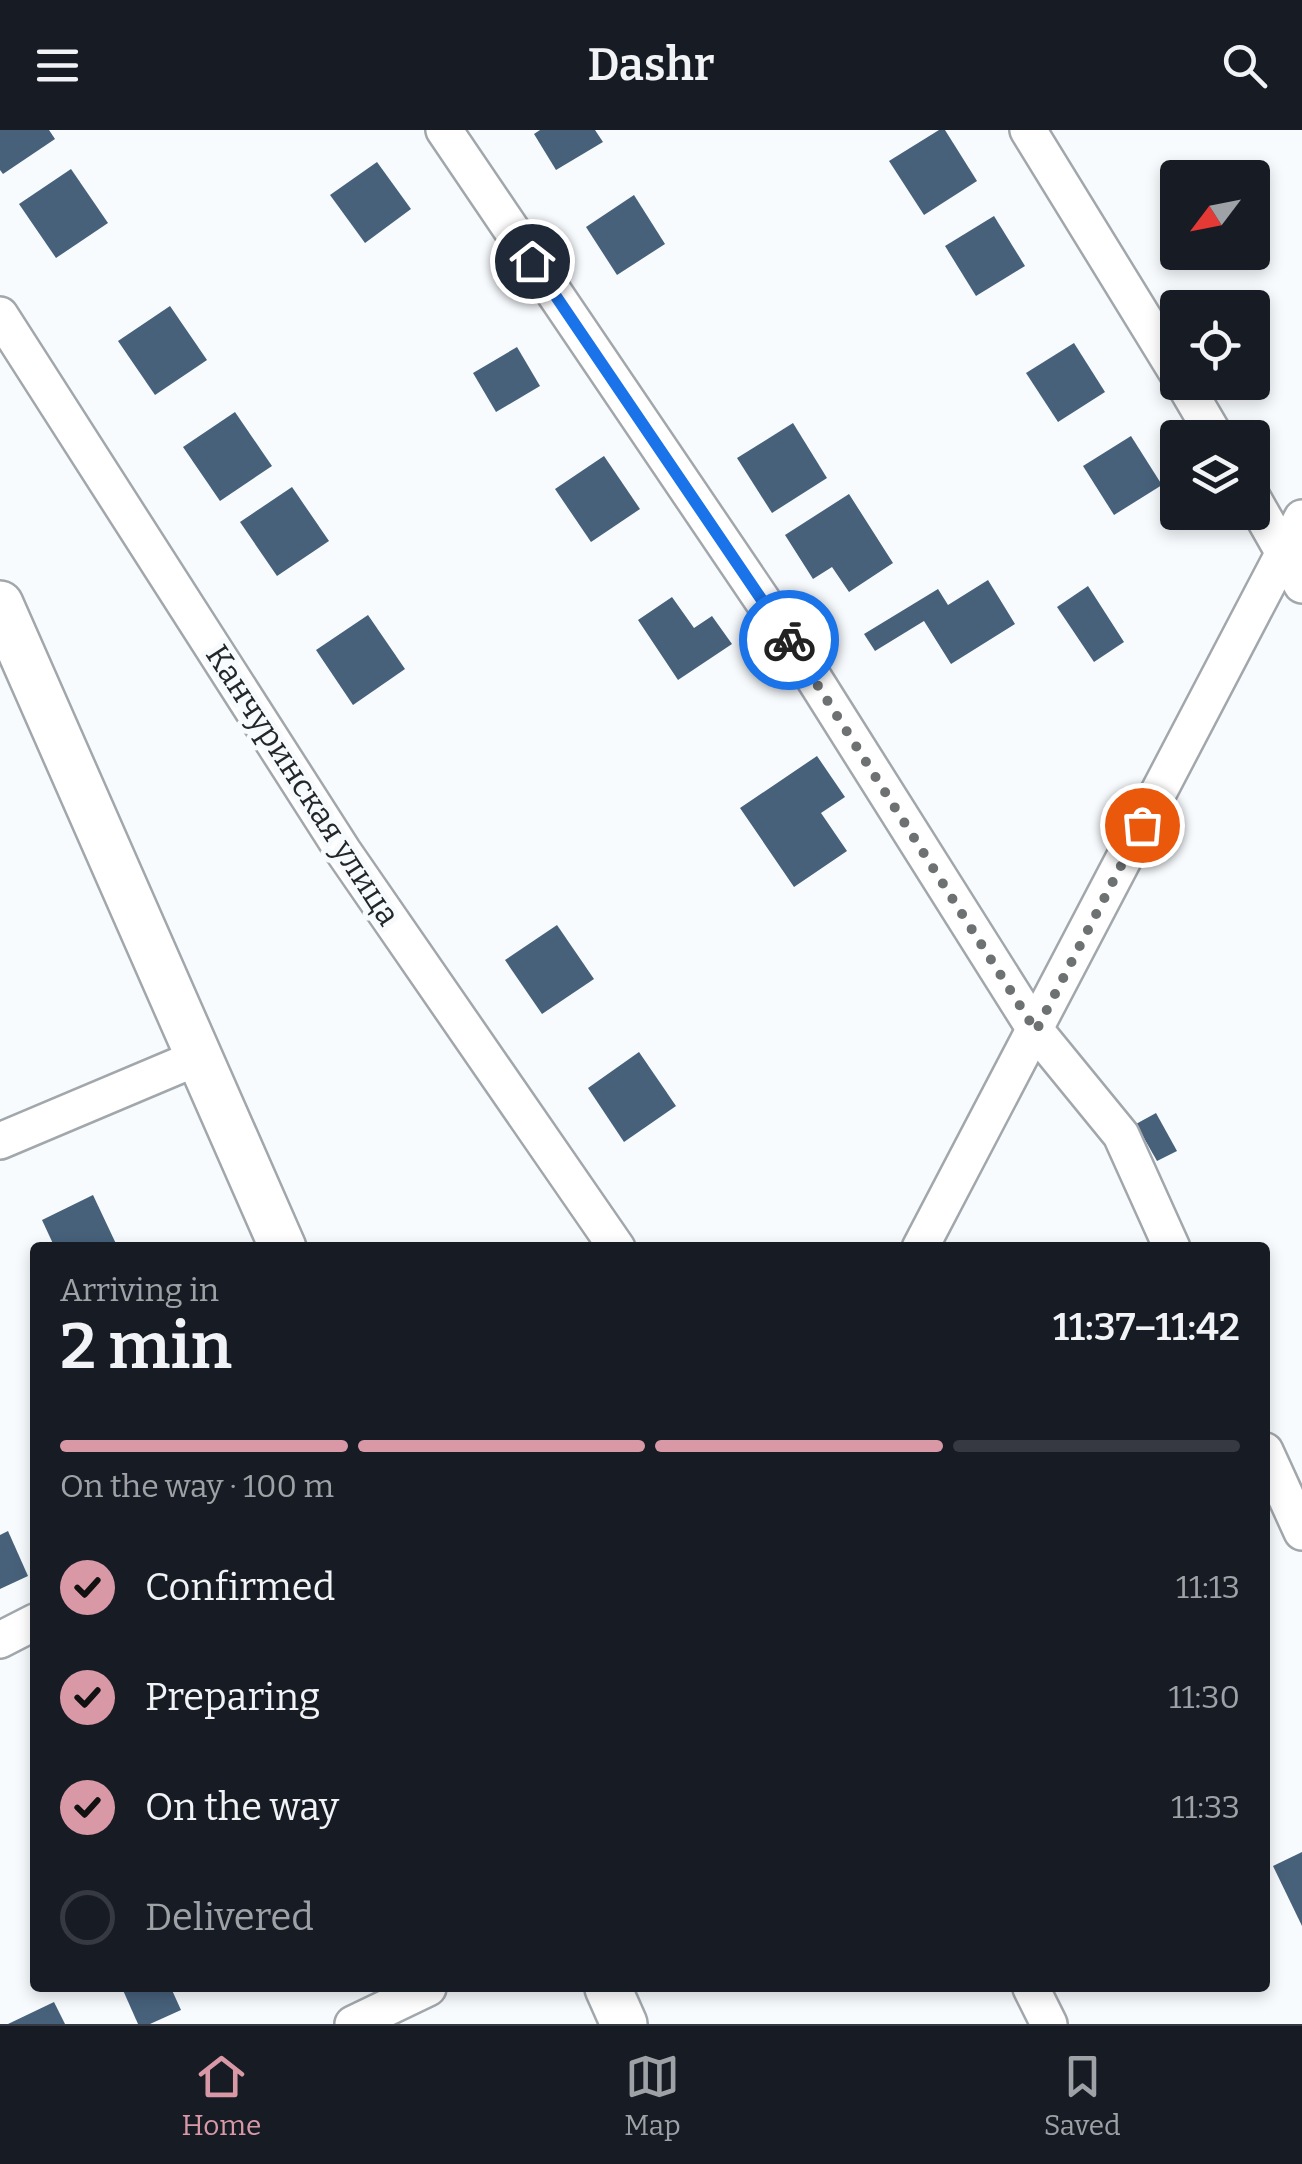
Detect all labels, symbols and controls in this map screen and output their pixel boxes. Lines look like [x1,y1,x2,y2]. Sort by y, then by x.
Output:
icon: menu [30,38,85,93]
text: Dashr [587,38,715,92]
icon: search [1217,38,1272,93]
north arrow [1160,160,1270,270]
map controls [1160,160,1270,530]
pin [490,219,575,304]
icon: home [505,234,560,289]
button: locate [1160,290,1270,400]
button: layers [1160,420,1270,530]
courier [739,590,839,690]
icon: bike [762,613,817,668]
street label: Канчуринская улица [198,638,408,932]
pin [1100,783,1185,868]
icon: bag [1115,798,1170,853]
text: Arriving in [60,1271,219,1309]
text: 11:37–11:42 [1053,1304,1240,1350]
text: 2 min [60,1307,232,1385]
text: On the way · 100 m [60,1467,334,1505]
icon: check [60,1560,115,1615]
text: Confirmed [145,1564,335,1610]
text: 11:13 [1176,1568,1240,1606]
icon: check [60,1670,115,1725]
text: Preparing [145,1674,320,1720]
text: 11:30 [1169,1678,1240,1716]
icon: check [60,1780,115,1835]
text: On the way [145,1784,339,1830]
text: 11:33 [1171,1788,1240,1826]
text: Delivered [145,1894,314,1940]
tab: Home [181,2049,261,2142]
tab: Map [624,2049,681,2142]
tab: Saved [1044,2049,1121,2142]

